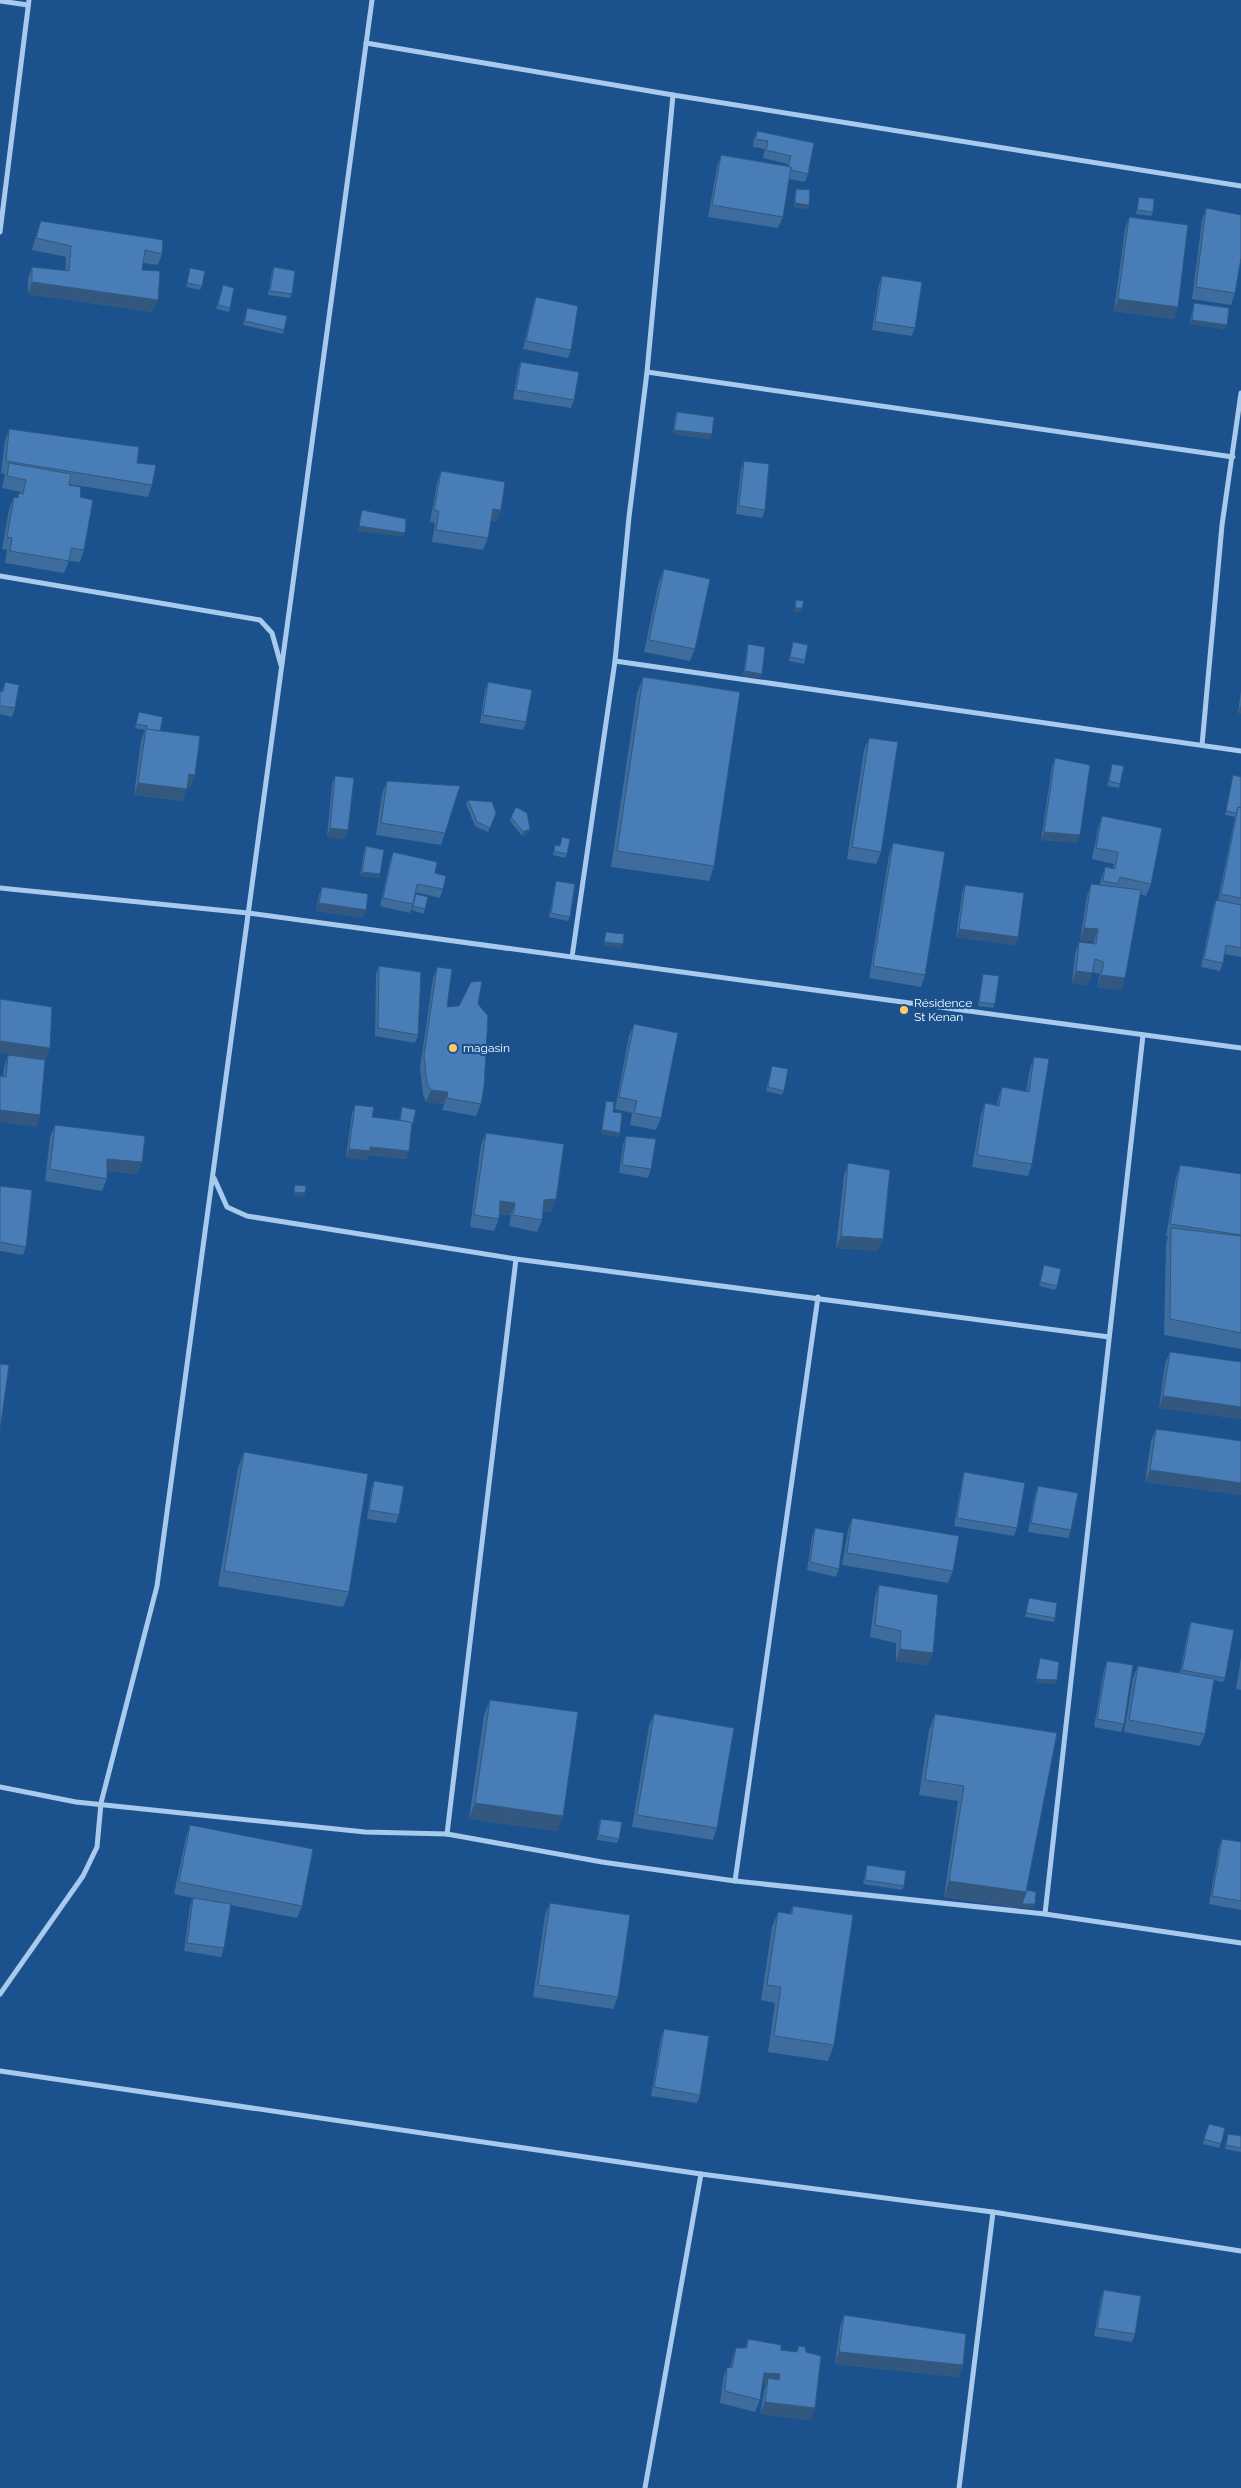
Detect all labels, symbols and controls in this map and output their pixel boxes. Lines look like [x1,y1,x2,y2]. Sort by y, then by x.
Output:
place label: Résidence St Kenan [914,996,972,1024]
marker: Résidence St Kenan [898,1004,910,1016]
place label: magasin [463,1041,510,1055]
marker: magasin [447,1042,459,1054]

